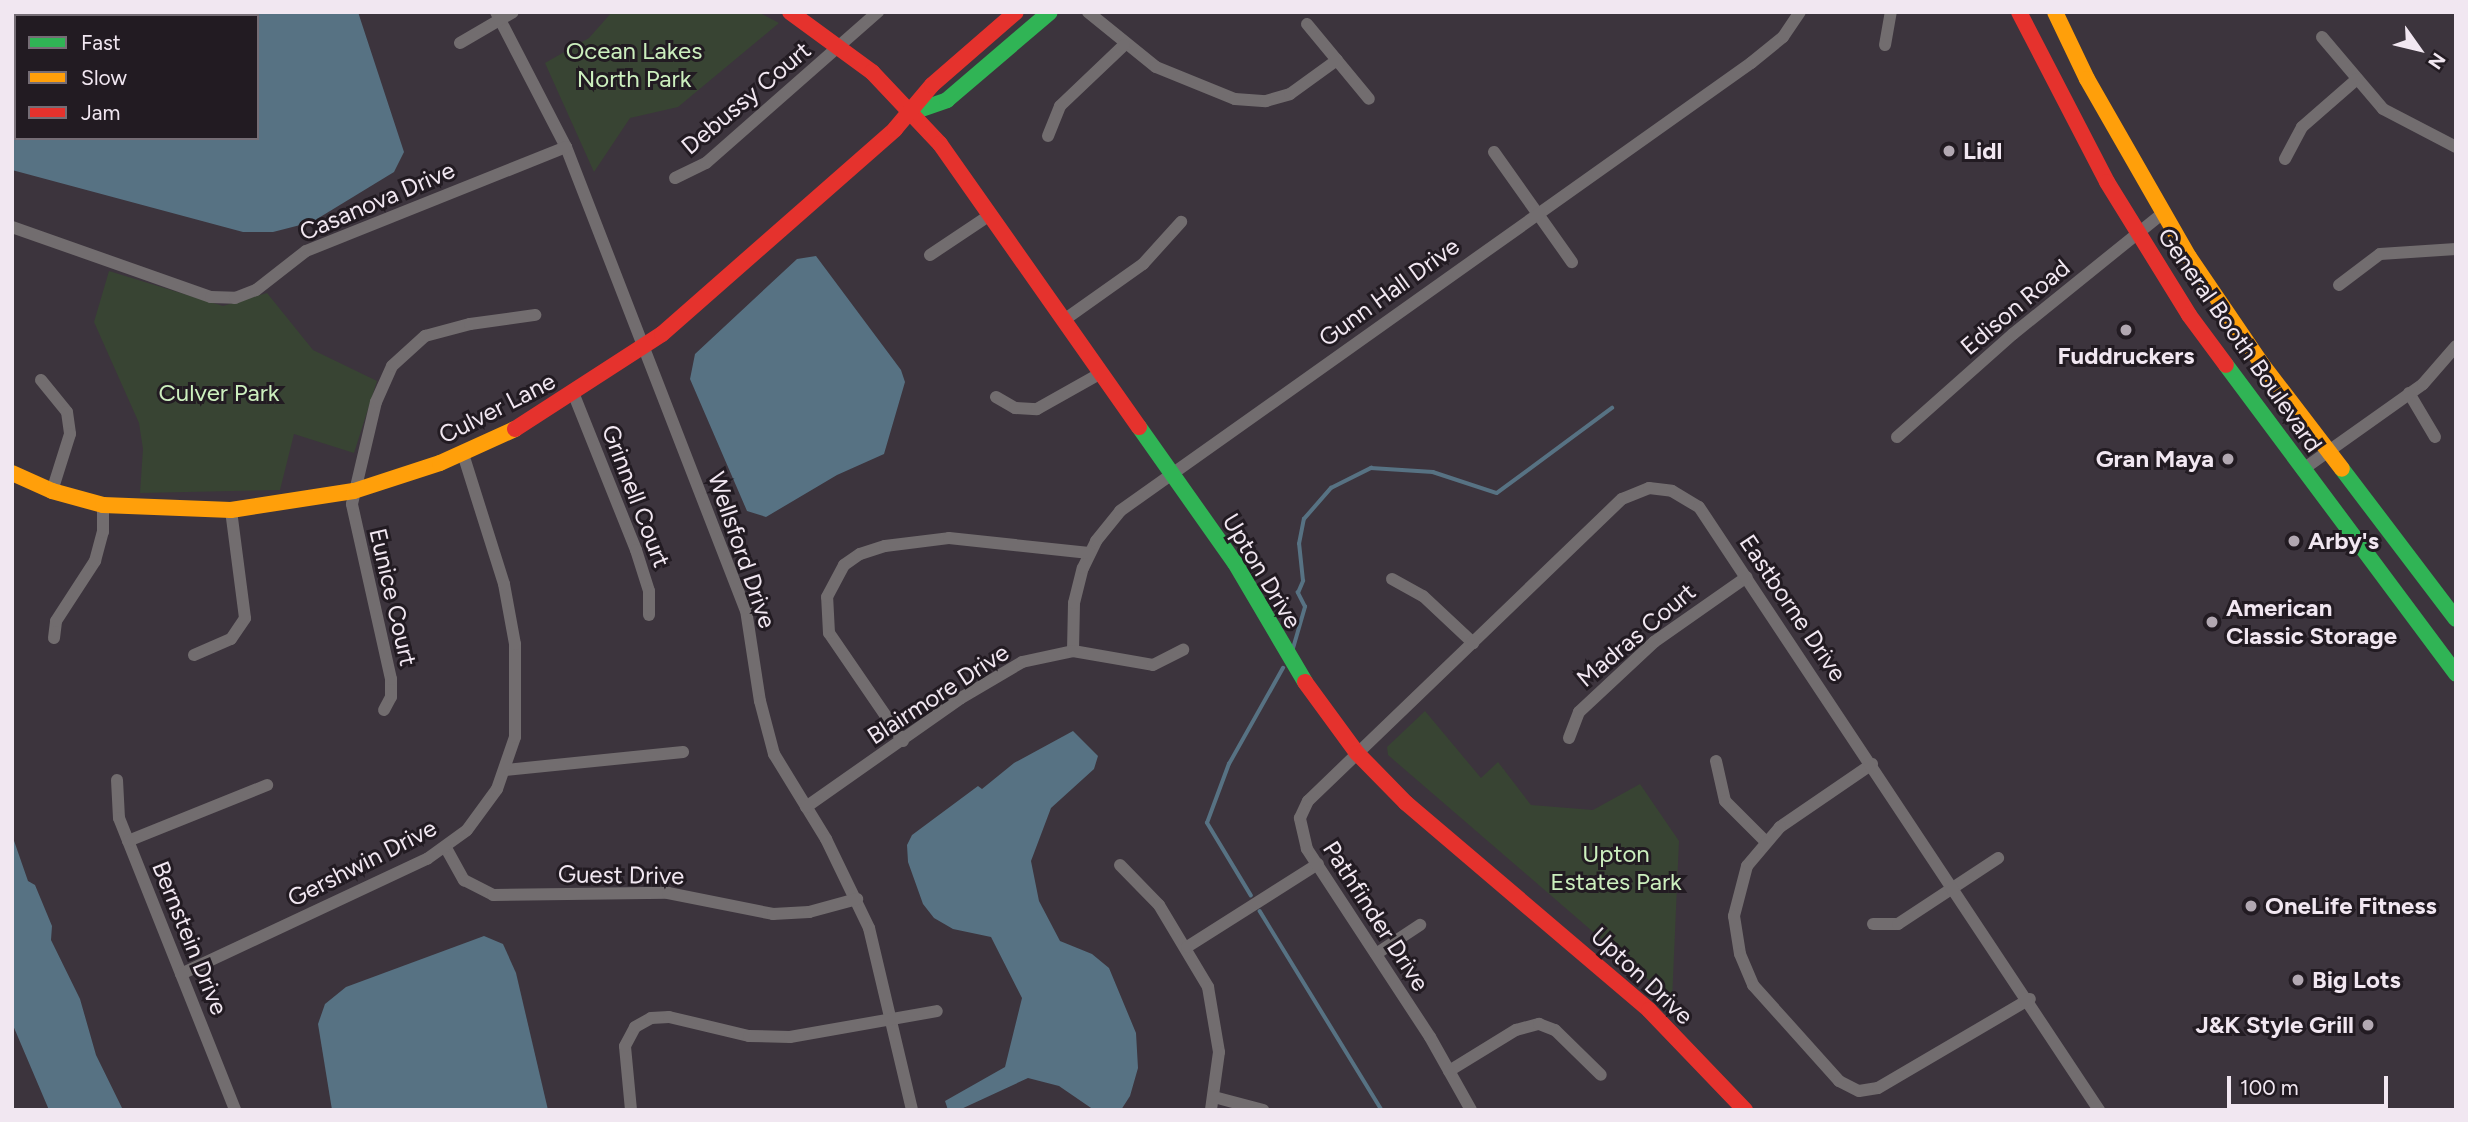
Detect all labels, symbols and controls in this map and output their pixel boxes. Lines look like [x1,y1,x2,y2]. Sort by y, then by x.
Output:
legend [14,14,259,140]
north arrow [2384,14,2454,84]
text: Fast [81,30,121,55]
street label: Debussy Court [676,36,816,160]
park label: Ocean Lakes North Park [566,37,702,93]
text: N [2423,49,2450,74]
text: Slow [81,65,127,90]
text: Jam [81,100,120,125]
place label: Lidl [1963,137,2002,165]
marker: Lidl [1941,143,1957,159]
street label: Casanova Drive [295,155,459,247]
street label: General Booth Boulevard [2152,222,2328,458]
street label: Gunn Hall Drive [1313,231,1465,353]
street label: Edison Road [1955,253,2075,361]
marker: Fuddruckers [2118,322,2134,338]
place label: Fuddruckers [2058,342,2194,370]
street label: Culver Lane [434,366,560,450]
park label: Culver Park [159,379,279,407]
street label: Grinnell Court [596,421,676,571]
place label: Gran Maya [2096,445,2214,473]
marker: Gran Maya [2220,451,2236,467]
street label: Wellsford Drive [702,468,782,632]
street label: Upton Drive [1216,508,1308,634]
street label: Eunice Court [363,525,423,669]
place label: Arby's [2308,527,2379,555]
street label: Eastborne Drive [1733,529,1853,687]
marker: Arby's [2286,533,2302,549]
street label: Madras Court [1571,577,1701,693]
place label: American Classic Storage [2226,594,2397,650]
marker: American Classic Storage [2204,614,2220,630]
street label: Blairmore Drive [862,638,1014,750]
street label: Gershwin Drive [283,813,441,913]
street label: Pathfinder Drive [1317,836,1435,996]
park label: Upton Estates Park [1550,840,1682,896]
street label: Bernstein Drive [146,857,234,1019]
street label: Guest Drive [558,859,684,891]
place label: OneLife Fitness [2265,892,2437,920]
marker: OneLife Fitness [2243,898,2259,914]
street label: Upton Drive [1585,922,1699,1030]
place label: Big Lots [2312,966,2401,994]
marker: Big Lots [2290,972,2306,988]
place label: J&K Style Grill [2196,1011,2354,1039]
marker: J&K Style Grill [2360,1017,2376,1033]
scale bar [2230,1062,2391,1106]
text: 100 m [2240,1075,2299,1100]

